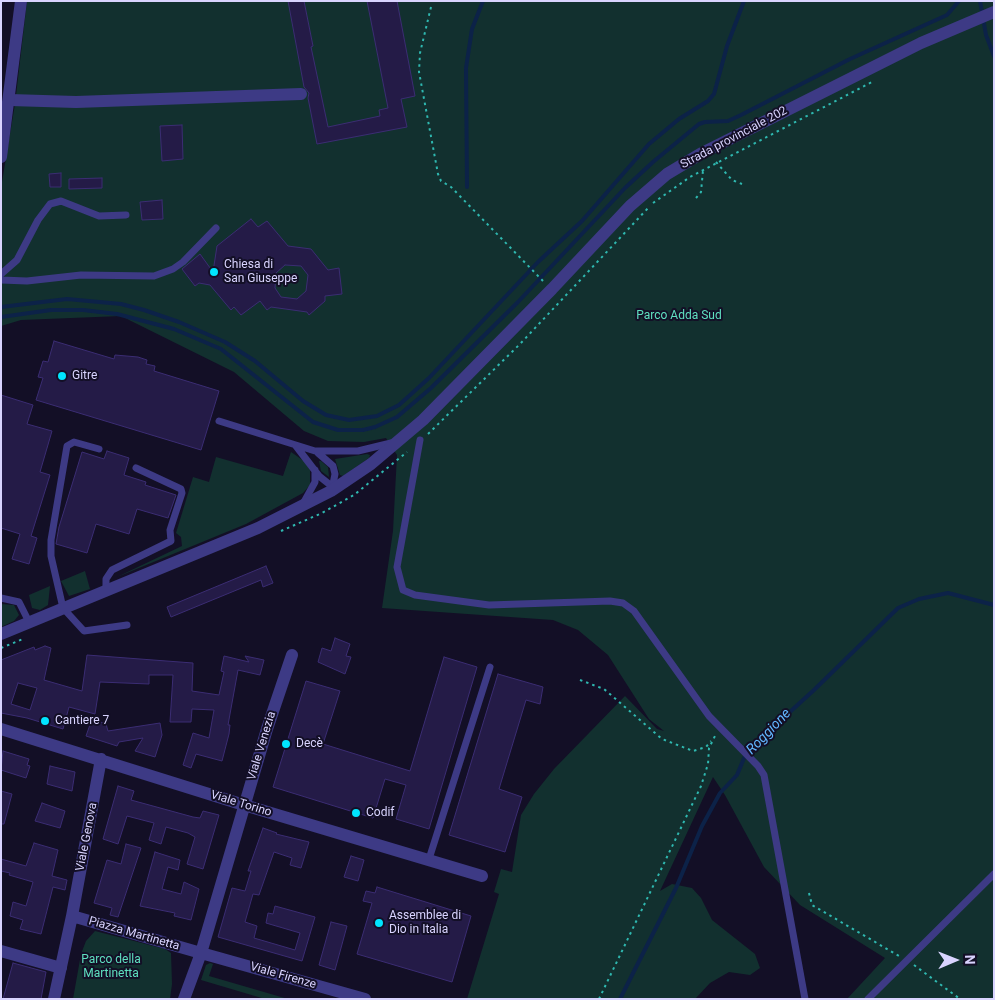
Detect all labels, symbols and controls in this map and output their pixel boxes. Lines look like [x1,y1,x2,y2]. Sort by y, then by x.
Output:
street label: Strada provinciale 202 [678,104,790,172]
place label: Chiesa di San Giuseppe [224,258,297,286]
marker: Chiesa di San Giuseppe [208,266,220,278]
park label: Parco Adda Sud [636,309,722,323]
place label: Gitre [72,369,97,383]
marker: Gitre [56,370,68,382]
water label: Roggione [743,706,795,758]
street label: Viale Venezia [245,710,279,782]
place label: Cantiere 7 [55,714,109,728]
marker: Cantiere 7 [39,715,51,727]
place label: Decè [296,737,323,751]
marker: Decè [280,738,292,750]
street label: Viale Torino [209,788,273,820]
street label: Viale Genova [73,802,101,872]
place label: Codif [366,806,395,820]
marker: Codif [350,807,362,819]
place label: Assemblee di Dio in Italia [389,909,461,937]
street label: Piazza Martinetta [87,914,181,954]
marker: Assemblee di Dio in Italia [373,917,385,929]
north arrow [930,935,980,985]
park label: Parco della Martinetta [81,953,141,981]
text: N [962,955,978,965]
street label: Viale Firenze [248,960,318,992]

